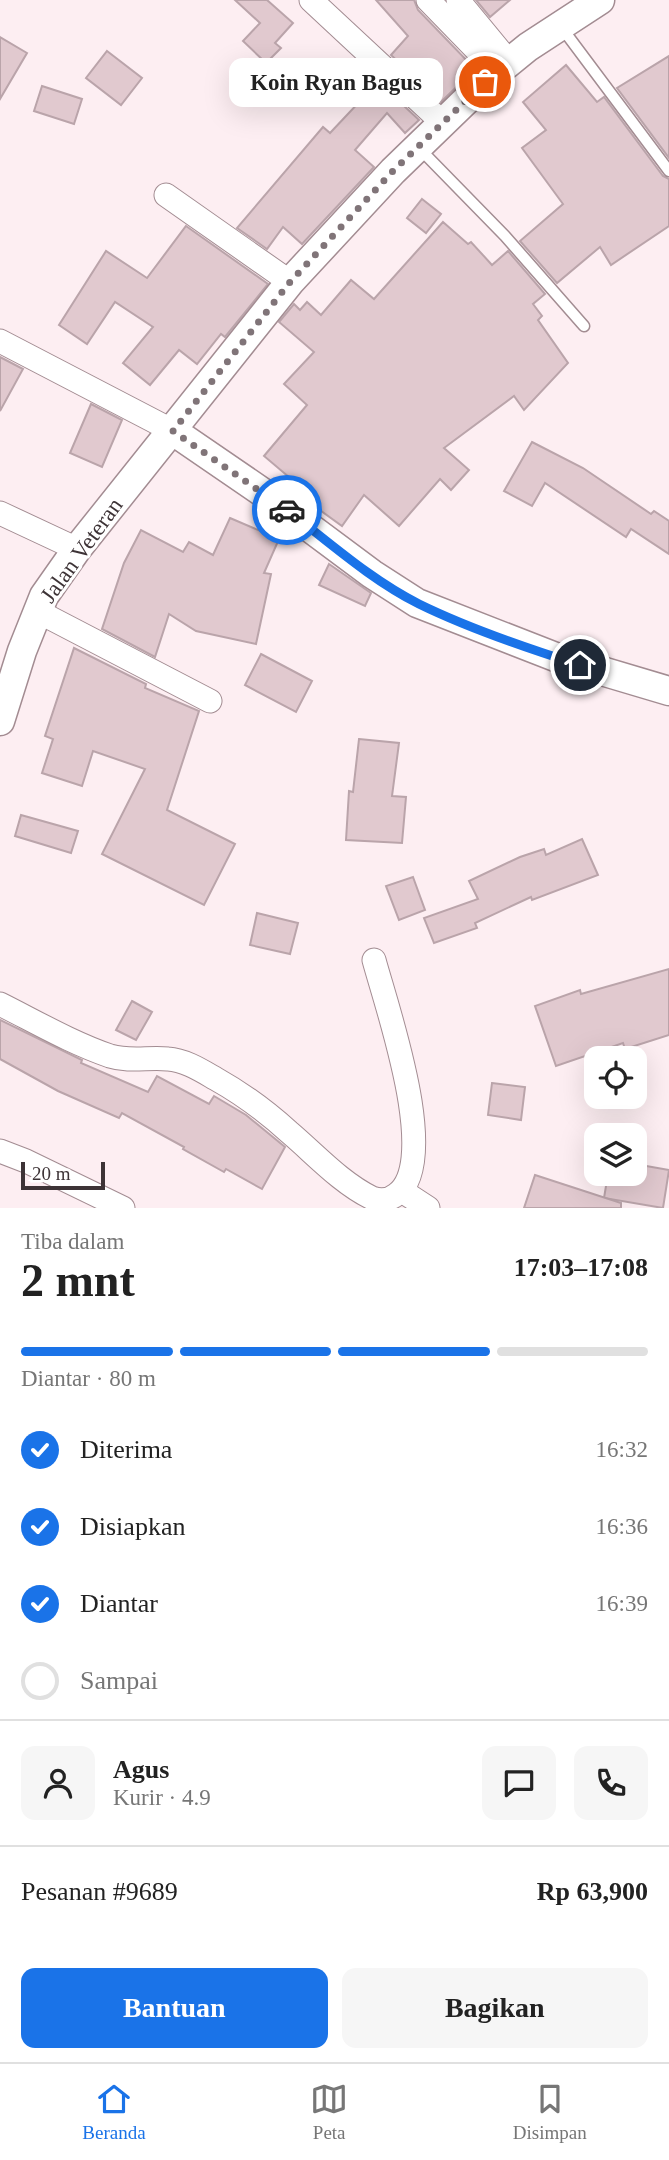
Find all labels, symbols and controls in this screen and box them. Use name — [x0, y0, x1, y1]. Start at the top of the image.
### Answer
pin — [455, 52, 515, 112]
callout: Koin Ryan Bagus — [230, 57, 443, 106]
icon: bag — [466, 63, 504, 101]
text: Koin Ryan Bagus — [250, 70, 422, 95]
courier — [252, 475, 322, 545]
icon: car — [268, 491, 306, 529]
street label: Jalan Veteran — [35, 493, 128, 607]
pin — [550, 635, 610, 695]
icon: home — [561, 646, 599, 684]
map controls — [584, 1046, 647, 1186]
button: locate — [584, 1046, 647, 1109]
button: layers — [584, 1123, 647, 1186]
scale bar — [21, 1159, 105, 1191]
text: 20 m — [32, 1163, 71, 1184]
text: Tiba dalam — [21, 1229, 124, 1254]
text: 17:03–17:08 — [514, 1253, 648, 1282]
text: 2 mnt — [21, 1255, 135, 1306]
text: Diantar · 80 m — [21, 1366, 156, 1391]
icon: check — [21, 1431, 59, 1469]
text: Diterima — [80, 1435, 172, 1464]
text: 16:32 — [596, 1437, 648, 1462]
icon: check — [21, 1508, 59, 1546]
text: Disiapkan — [80, 1512, 185, 1541]
text: 16:36 — [596, 1514, 648, 1539]
icon: check — [21, 1585, 59, 1623]
text: Diantar — [80, 1589, 158, 1618]
text: 16:39 — [596, 1591, 648, 1616]
text: Sampai — [80, 1666, 158, 1695]
button: person — [21, 1746, 95, 1820]
button: chat — [482, 1746, 556, 1820]
button: phone — [574, 1746, 648, 1820]
text: Agus — [113, 1755, 169, 1784]
text: Kurir · 4.9 — [113, 1785, 211, 1810]
text: Pesanan #9689 — [21, 1877, 178, 1906]
text: Rp 63,900 — [537, 1877, 648, 1906]
button: Bantuan — [21, 1968, 328, 2048]
button: Bagikan — [342, 1968, 648, 2048]
tab: Beranda — [82, 2080, 146, 2144]
tab: Peta — [310, 2080, 348, 2144]
tab: Disimpan — [513, 2080, 587, 2144]

